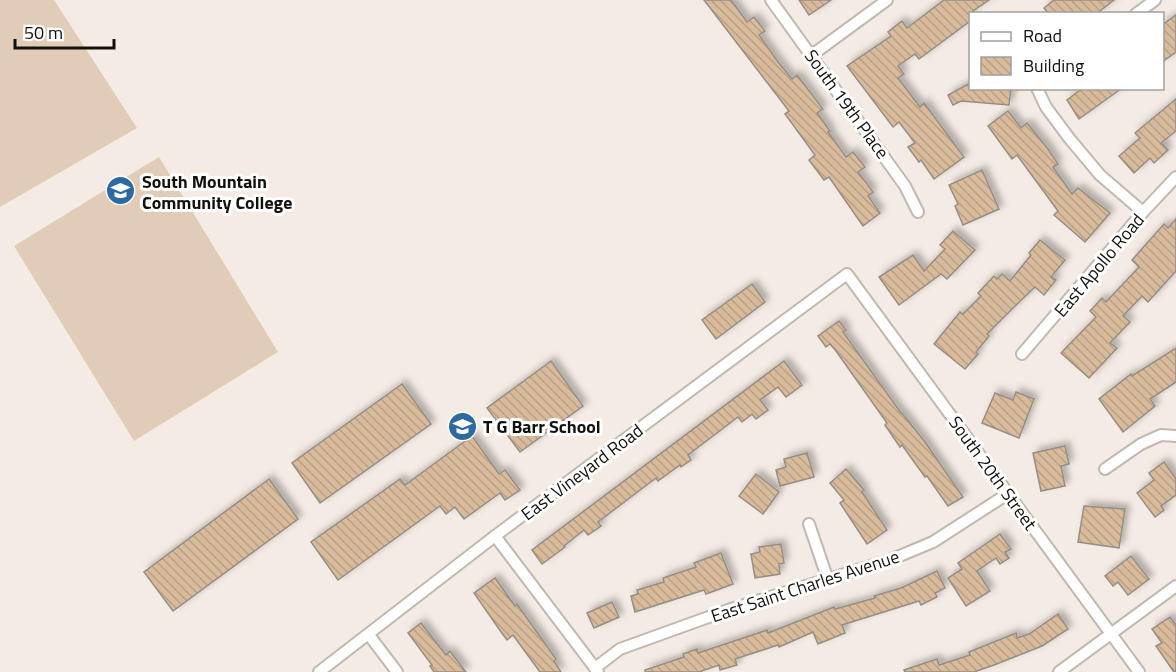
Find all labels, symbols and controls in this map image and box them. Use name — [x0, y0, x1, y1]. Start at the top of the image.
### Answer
scale bar — [15, 12, 114, 50]
legend — [969, 12, 1164, 90]
text: 50 m — [24, 19, 63, 46]
text: Road — [1023, 22, 1062, 49]
street label: South 19th Place — [798, 44, 896, 164]
text: Building — [1023, 52, 1084, 79]
place label: South Mountain Community College — [142, 168, 292, 216]
school or university icon: South Mountain Community College — [105, 175, 137, 207]
street label: East Apollo Road — [1047, 207, 1151, 323]
school or university icon: T G Barr School — [446, 410, 478, 442]
street label: South 20th Street — [942, 410, 1044, 536]
place label: T G Barr School — [483, 413, 601, 440]
street label: East Vineyard Road — [515, 417, 649, 527]
street label: East Saint Charles Avenue — [707, 543, 903, 629]

